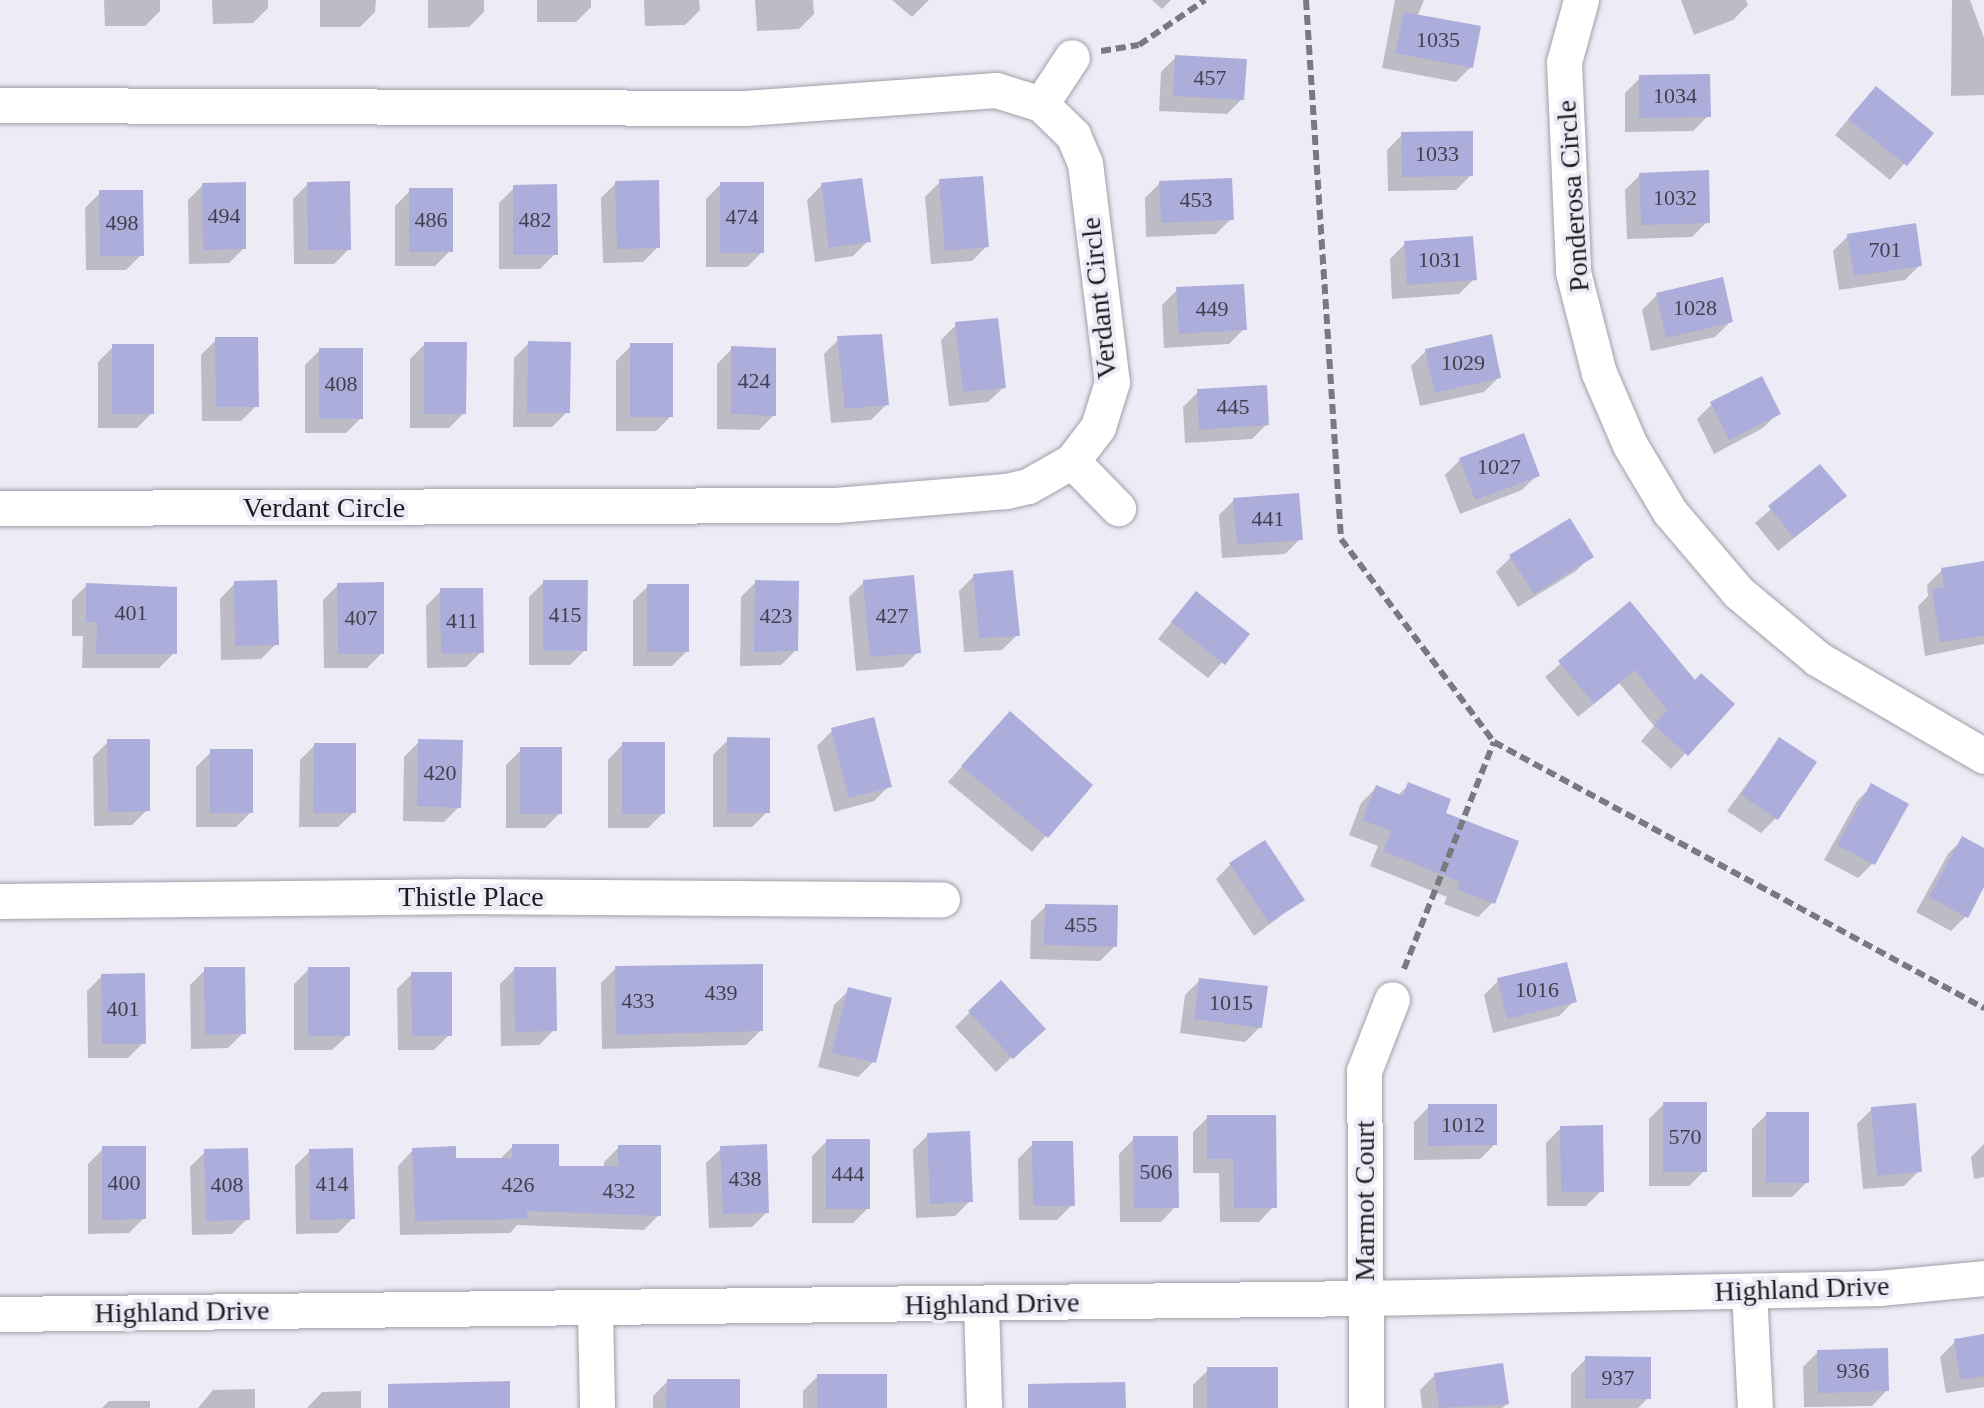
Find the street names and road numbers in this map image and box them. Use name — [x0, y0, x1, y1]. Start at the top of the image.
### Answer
street label: Ponderosa Circle — [1550, 99, 1596, 293]
street label: Verdant Circle — [1074, 215, 1124, 381]
street label: Verdant Circle — [243, 491, 405, 525]
street label: Thistle Place — [398, 880, 544, 914]
street label: Marmot Court — [1348, 1121, 1382, 1281]
street label: Highland Drive — [1714, 1269, 1890, 1309]
street label: Highland Drive — [904, 1286, 1080, 1322]
street label: Highland Drive — [94, 1294, 270, 1330]

